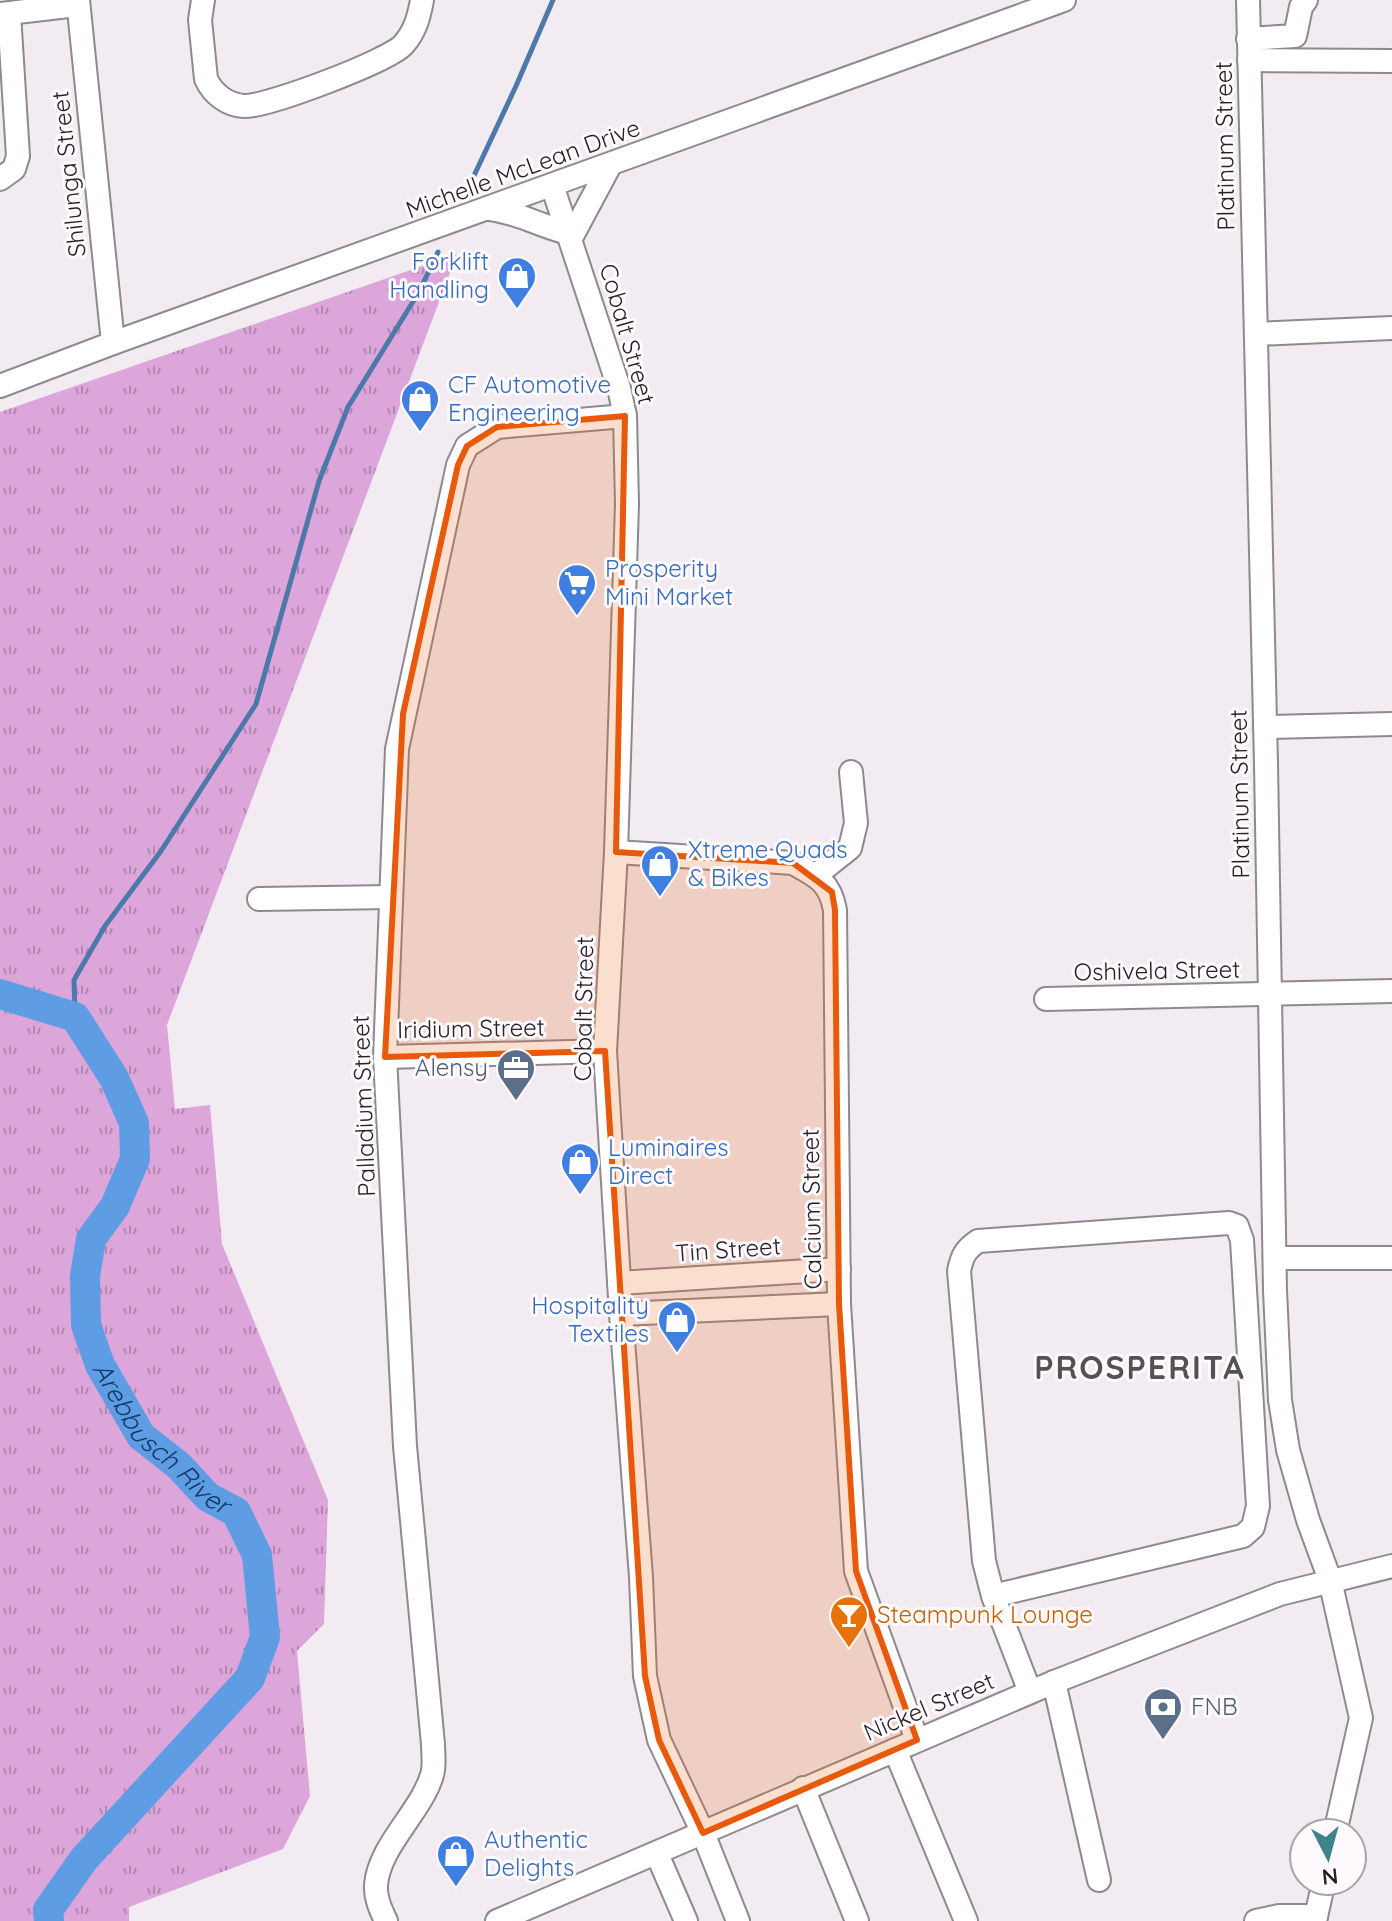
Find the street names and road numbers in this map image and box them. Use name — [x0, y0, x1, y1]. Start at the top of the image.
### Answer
street label: Platinum Street — [1208, 61, 1240, 231]
street label: Shilunga Street — [44, 90, 92, 259]
street label: Michelle McLean Drive — [401, 112, 644, 224]
street label: Cobalt Street — [594, 260, 662, 408]
street label: Platinum Street — [1223, 709, 1255, 879]
street label: Cobalt Street — [567, 936, 599, 1082]
street label: Oshivela Street — [1073, 954, 1241, 986]
street label: Iridium Street — [397, 1012, 545, 1044]
street label: Palladium Street — [345, 1015, 381, 1197]
street label: Calcium Street — [795, 1128, 827, 1290]
street label: Tin Street — [674, 1230, 782, 1268]
street label: Nickel Street — [859, 1665, 998, 1747]

